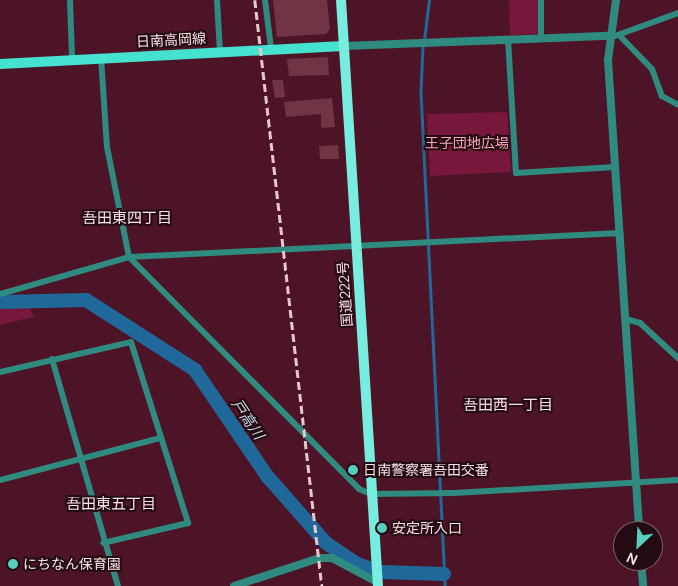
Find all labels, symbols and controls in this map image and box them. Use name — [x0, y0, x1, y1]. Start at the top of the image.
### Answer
street label: 日南高岡線 — [136, 30, 206, 50]
park label: 王子団地広場 — [425, 135, 509, 151]
district label: 吾田東四丁目 — [82, 209, 172, 227]
street label: 国道222号 — [334, 261, 356, 327]
water label: 戸高川 — [228, 395, 268, 443]
district label: 吾田西一丁目 — [463, 396, 553, 414]
place label: 日南警察署吾田交番 — [363, 462, 489, 478]
marker: 日南警察署吾田交番 — [347, 464, 359, 476]
district label: 吾田東五丁目 — [66, 495, 156, 513]
place label: 安定所入口 — [392, 520, 462, 536]
north arrow — [613, 521, 663, 571]
marker: 安定所入口 — [376, 522, 388, 534]
text: N — [623, 548, 640, 570]
place label: にちなん保育園 — [23, 556, 121, 572]
marker: にちなん保育園 — [7, 558, 19, 570]

